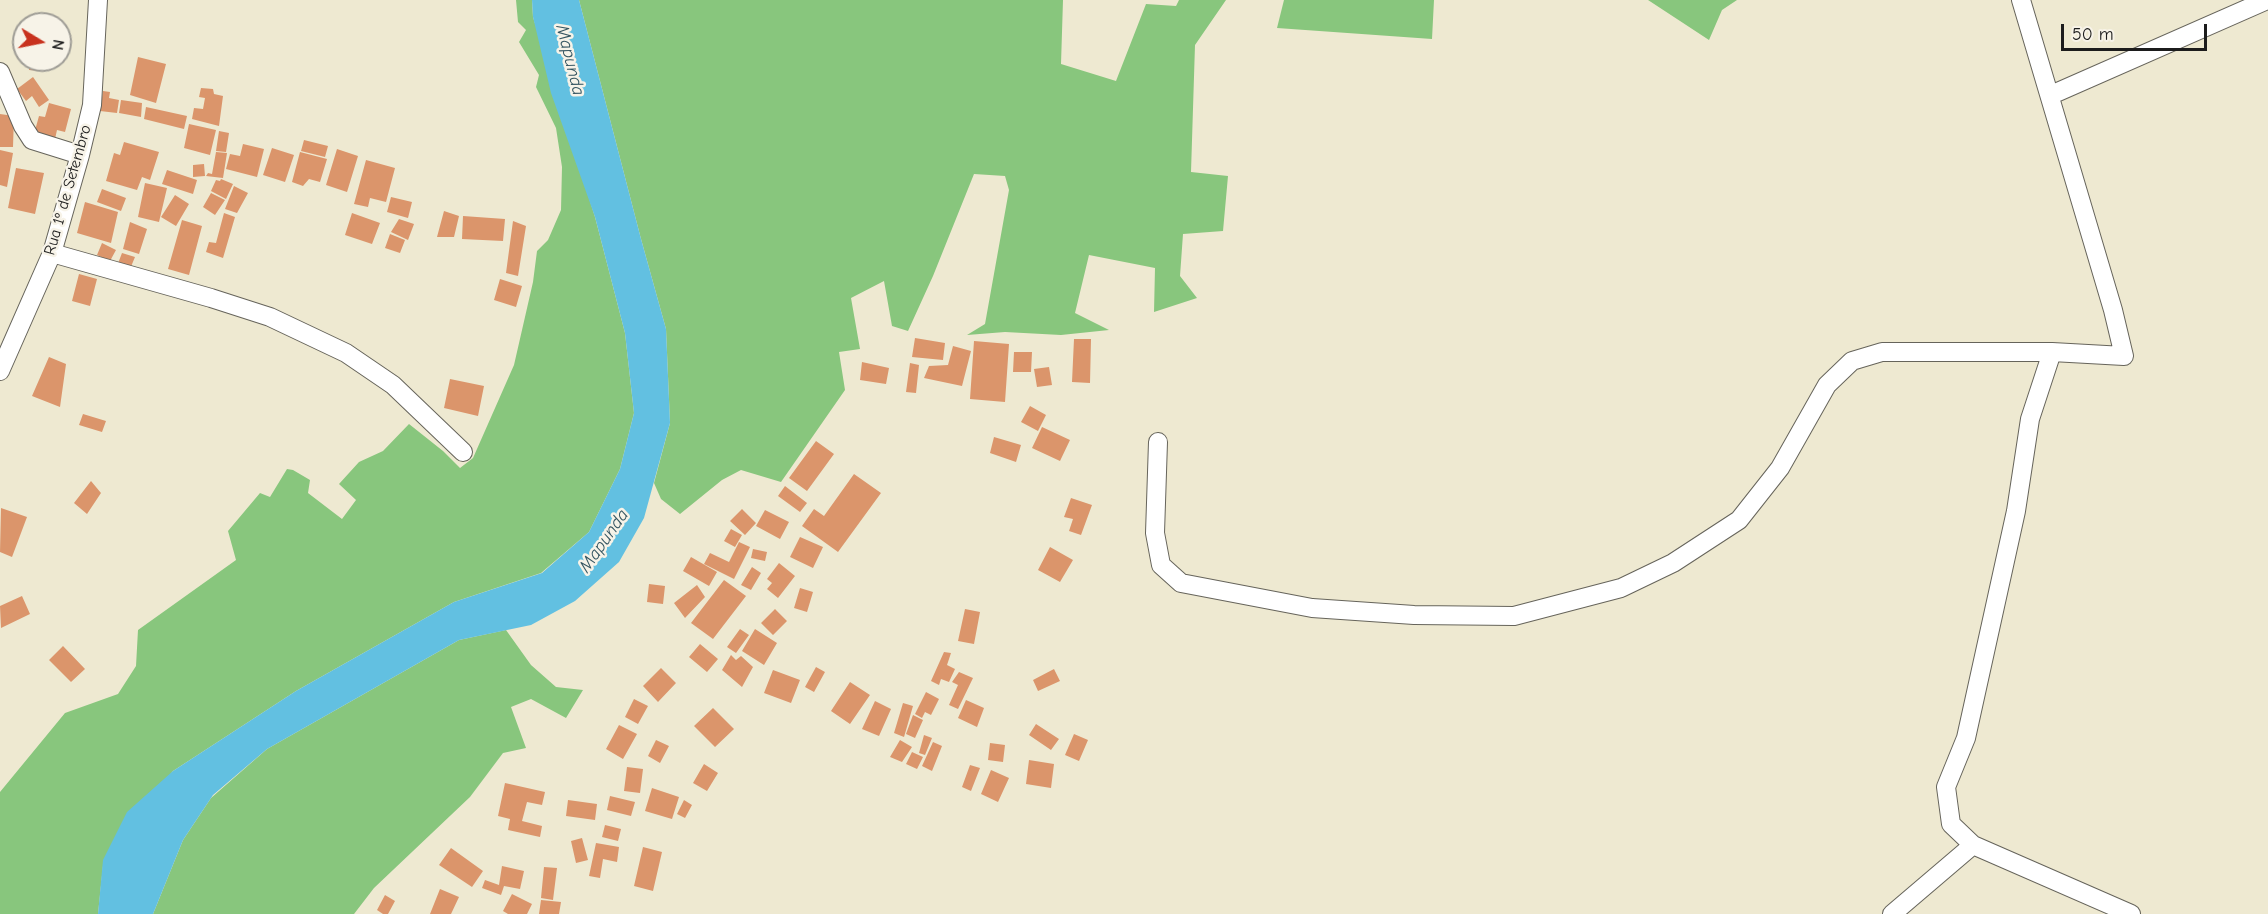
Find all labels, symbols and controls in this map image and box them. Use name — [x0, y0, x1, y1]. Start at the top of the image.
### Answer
north arrow — [12, 12, 72, 72]
scale bar — [2064, 12, 2210, 50]
water label: Mapunda — [551, 22, 589, 98]
text: 50 m — [2072, 24, 2114, 45]
text: N — [48, 38, 68, 51]
street label: Rua 1º de Setembro — [40, 123, 96, 257]
water label: Mapunda — [574, 505, 634, 577]

